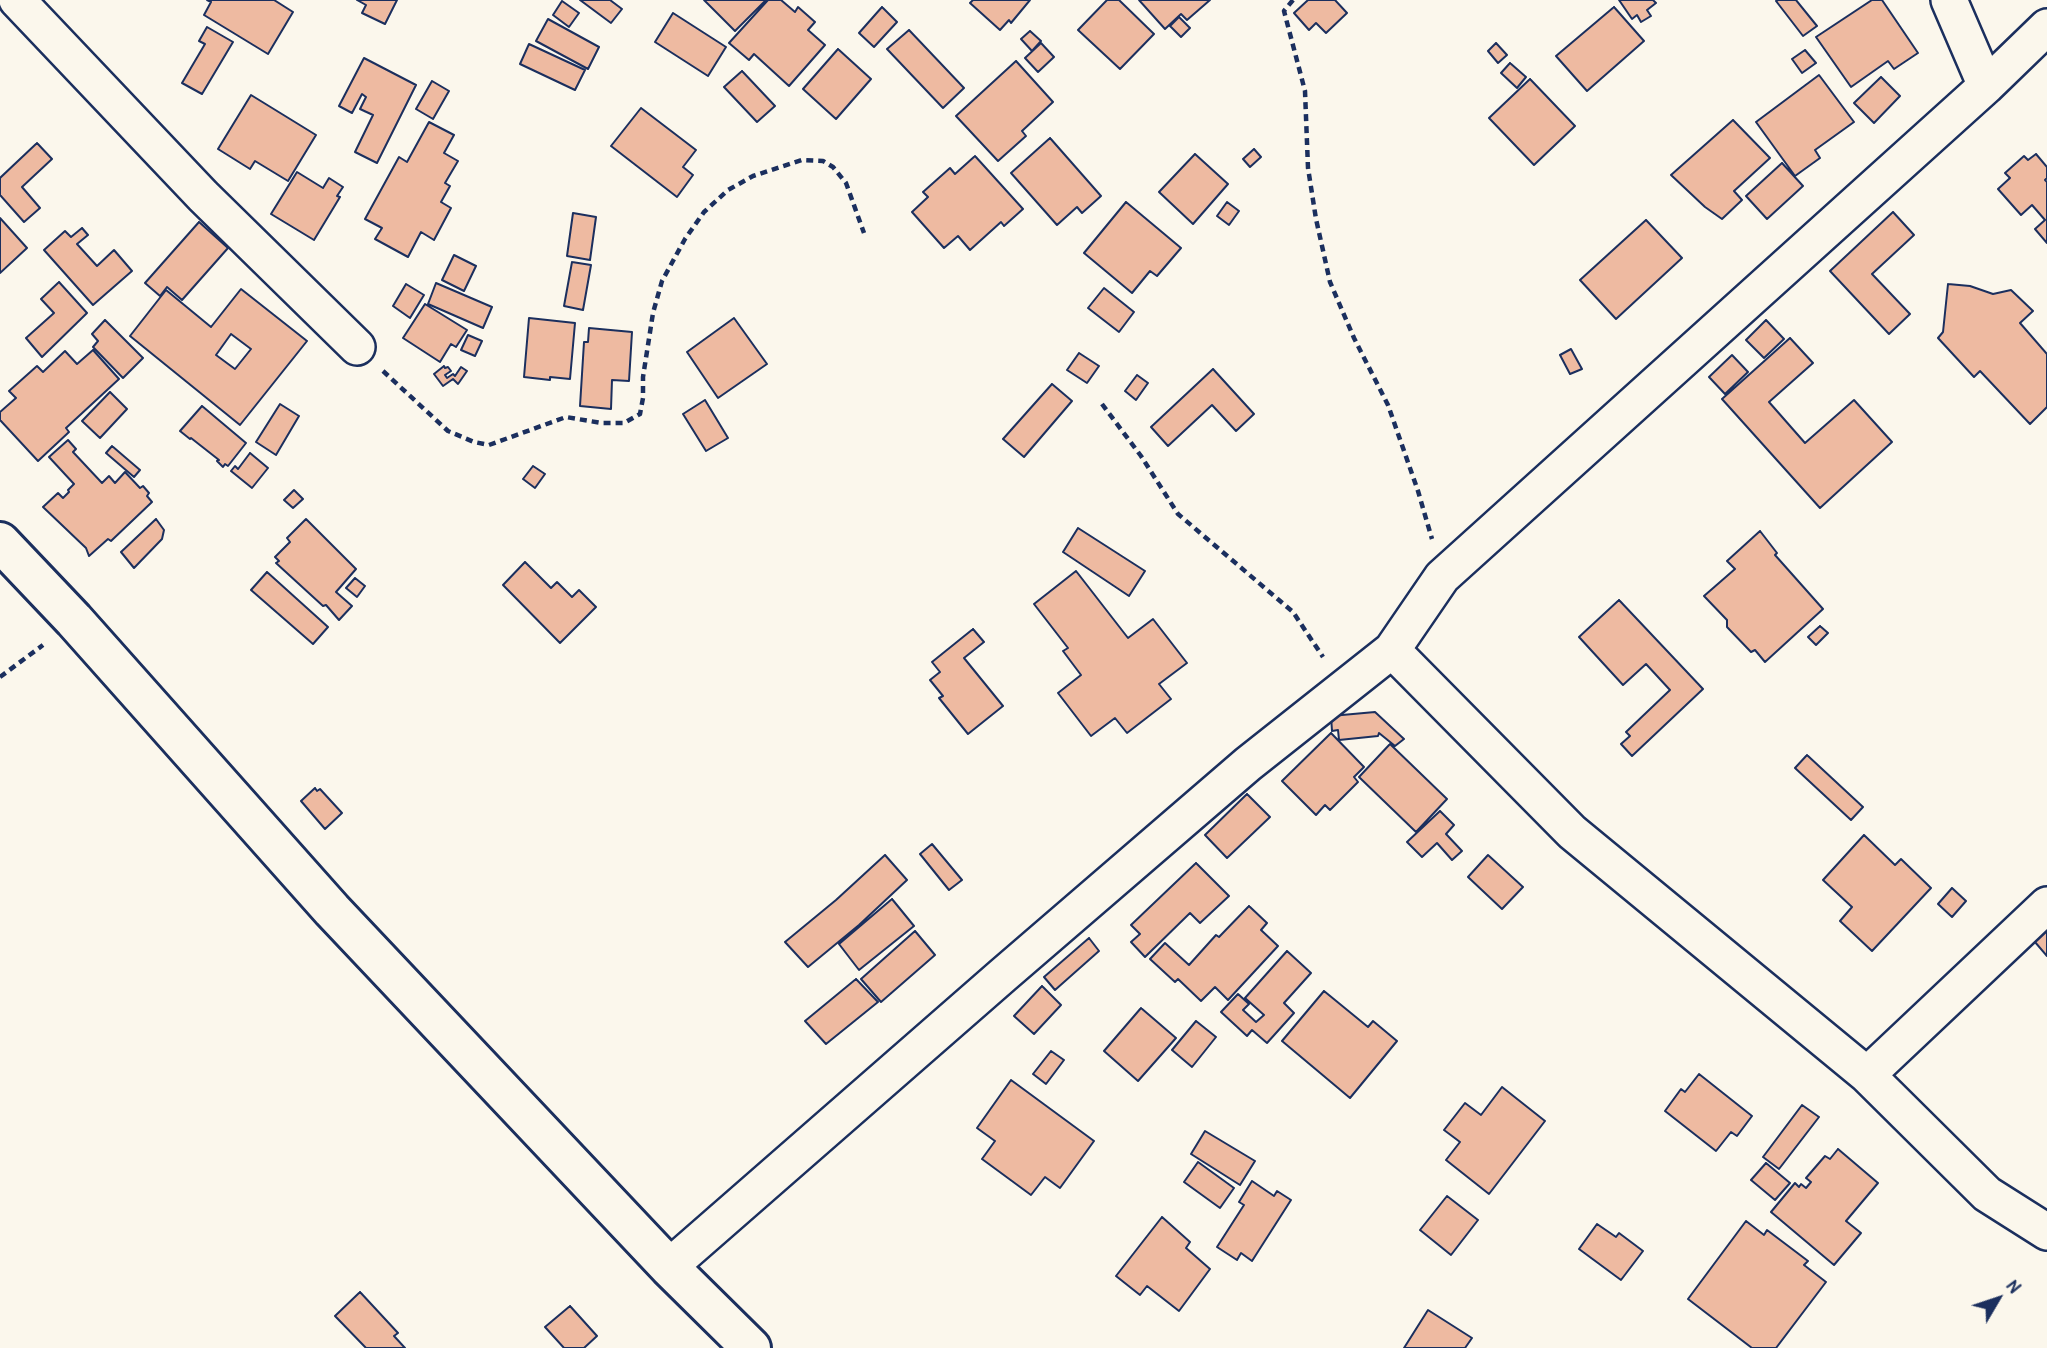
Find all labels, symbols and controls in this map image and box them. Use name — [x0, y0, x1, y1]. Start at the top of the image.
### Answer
north arrow — [1963, 1264, 2033, 1334]
text: N — [2001, 1274, 2028, 1298]

